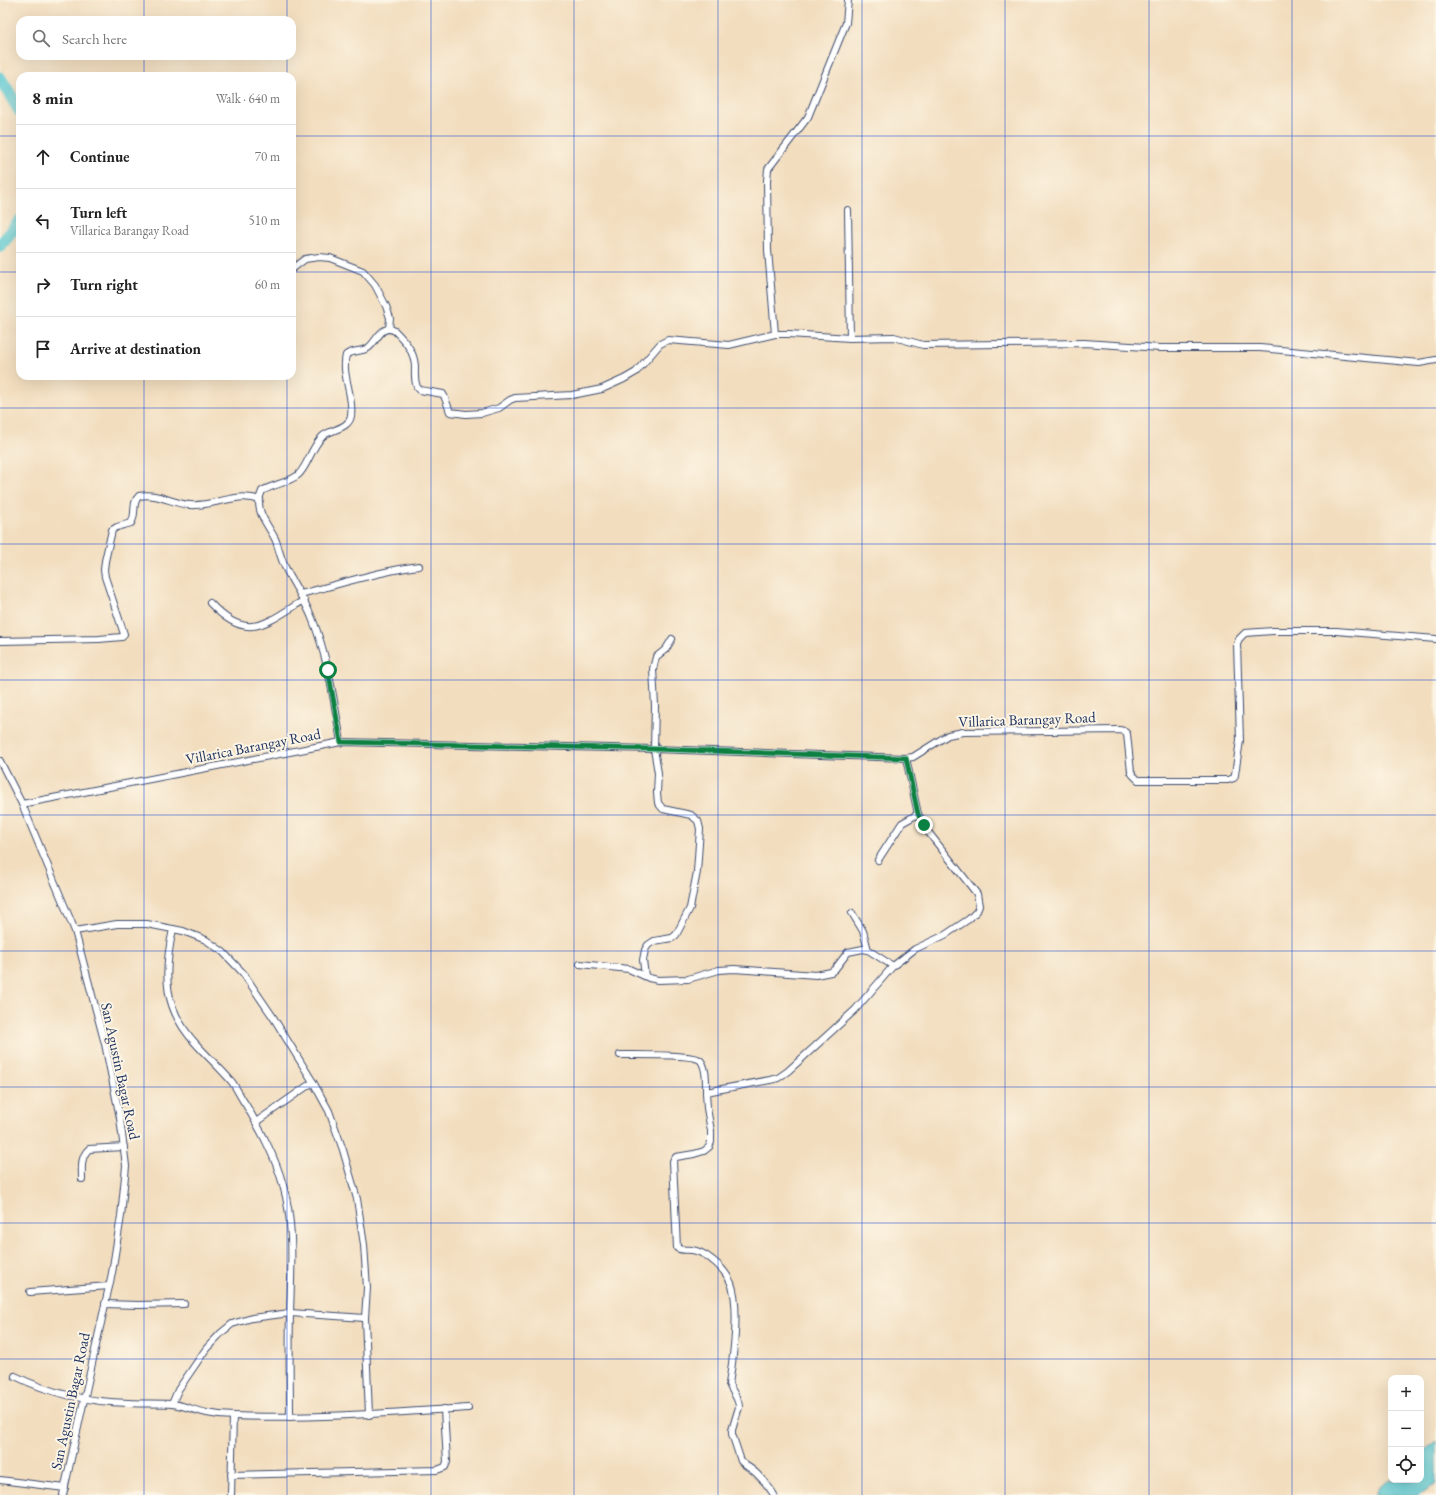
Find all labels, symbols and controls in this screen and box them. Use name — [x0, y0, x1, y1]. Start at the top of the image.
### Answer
search box — [16, 16, 296, 60]
icon: search — [30, 27, 52, 49]
text: Search here — [62, 29, 127, 48]
text: 8 min — [32, 87, 73, 109]
text: Walk · 640 m — [216, 90, 280, 107]
icon: ahead — [32, 146, 54, 168]
text: Continue — [70, 147, 130, 166]
text: 70 m — [255, 148, 280, 165]
text: Turn left — [70, 203, 127, 222]
icon: left — [32, 210, 54, 232]
text: 510 m — [249, 212, 280, 229]
text: Villarica Barangay Road — [70, 222, 189, 239]
icon: right — [32, 274, 54, 296]
text: Turn right — [70, 275, 138, 294]
text: 60 m — [255, 276, 280, 293]
icon: arrive — [32, 338, 54, 360]
text: Arrive at destination — [70, 339, 201, 358]
route start — [319, 661, 337, 679]
street label: Villarica Barangay Road — [958, 707, 1096, 731]
street label: Villarica Barangay Road — [184, 724, 323, 768]
route end — [915, 816, 933, 834]
street label: San Agustin Bagar Road — [97, 1001, 145, 1142]
street label: San Agustin Bagar Road — [46, 1330, 94, 1471]
map controls — [1388, 1375, 1424, 1483]
button: + — [1388, 1375, 1424, 1411]
button: − — [1388, 1411, 1424, 1447]
button: locate — [1388, 1447, 1424, 1483]

